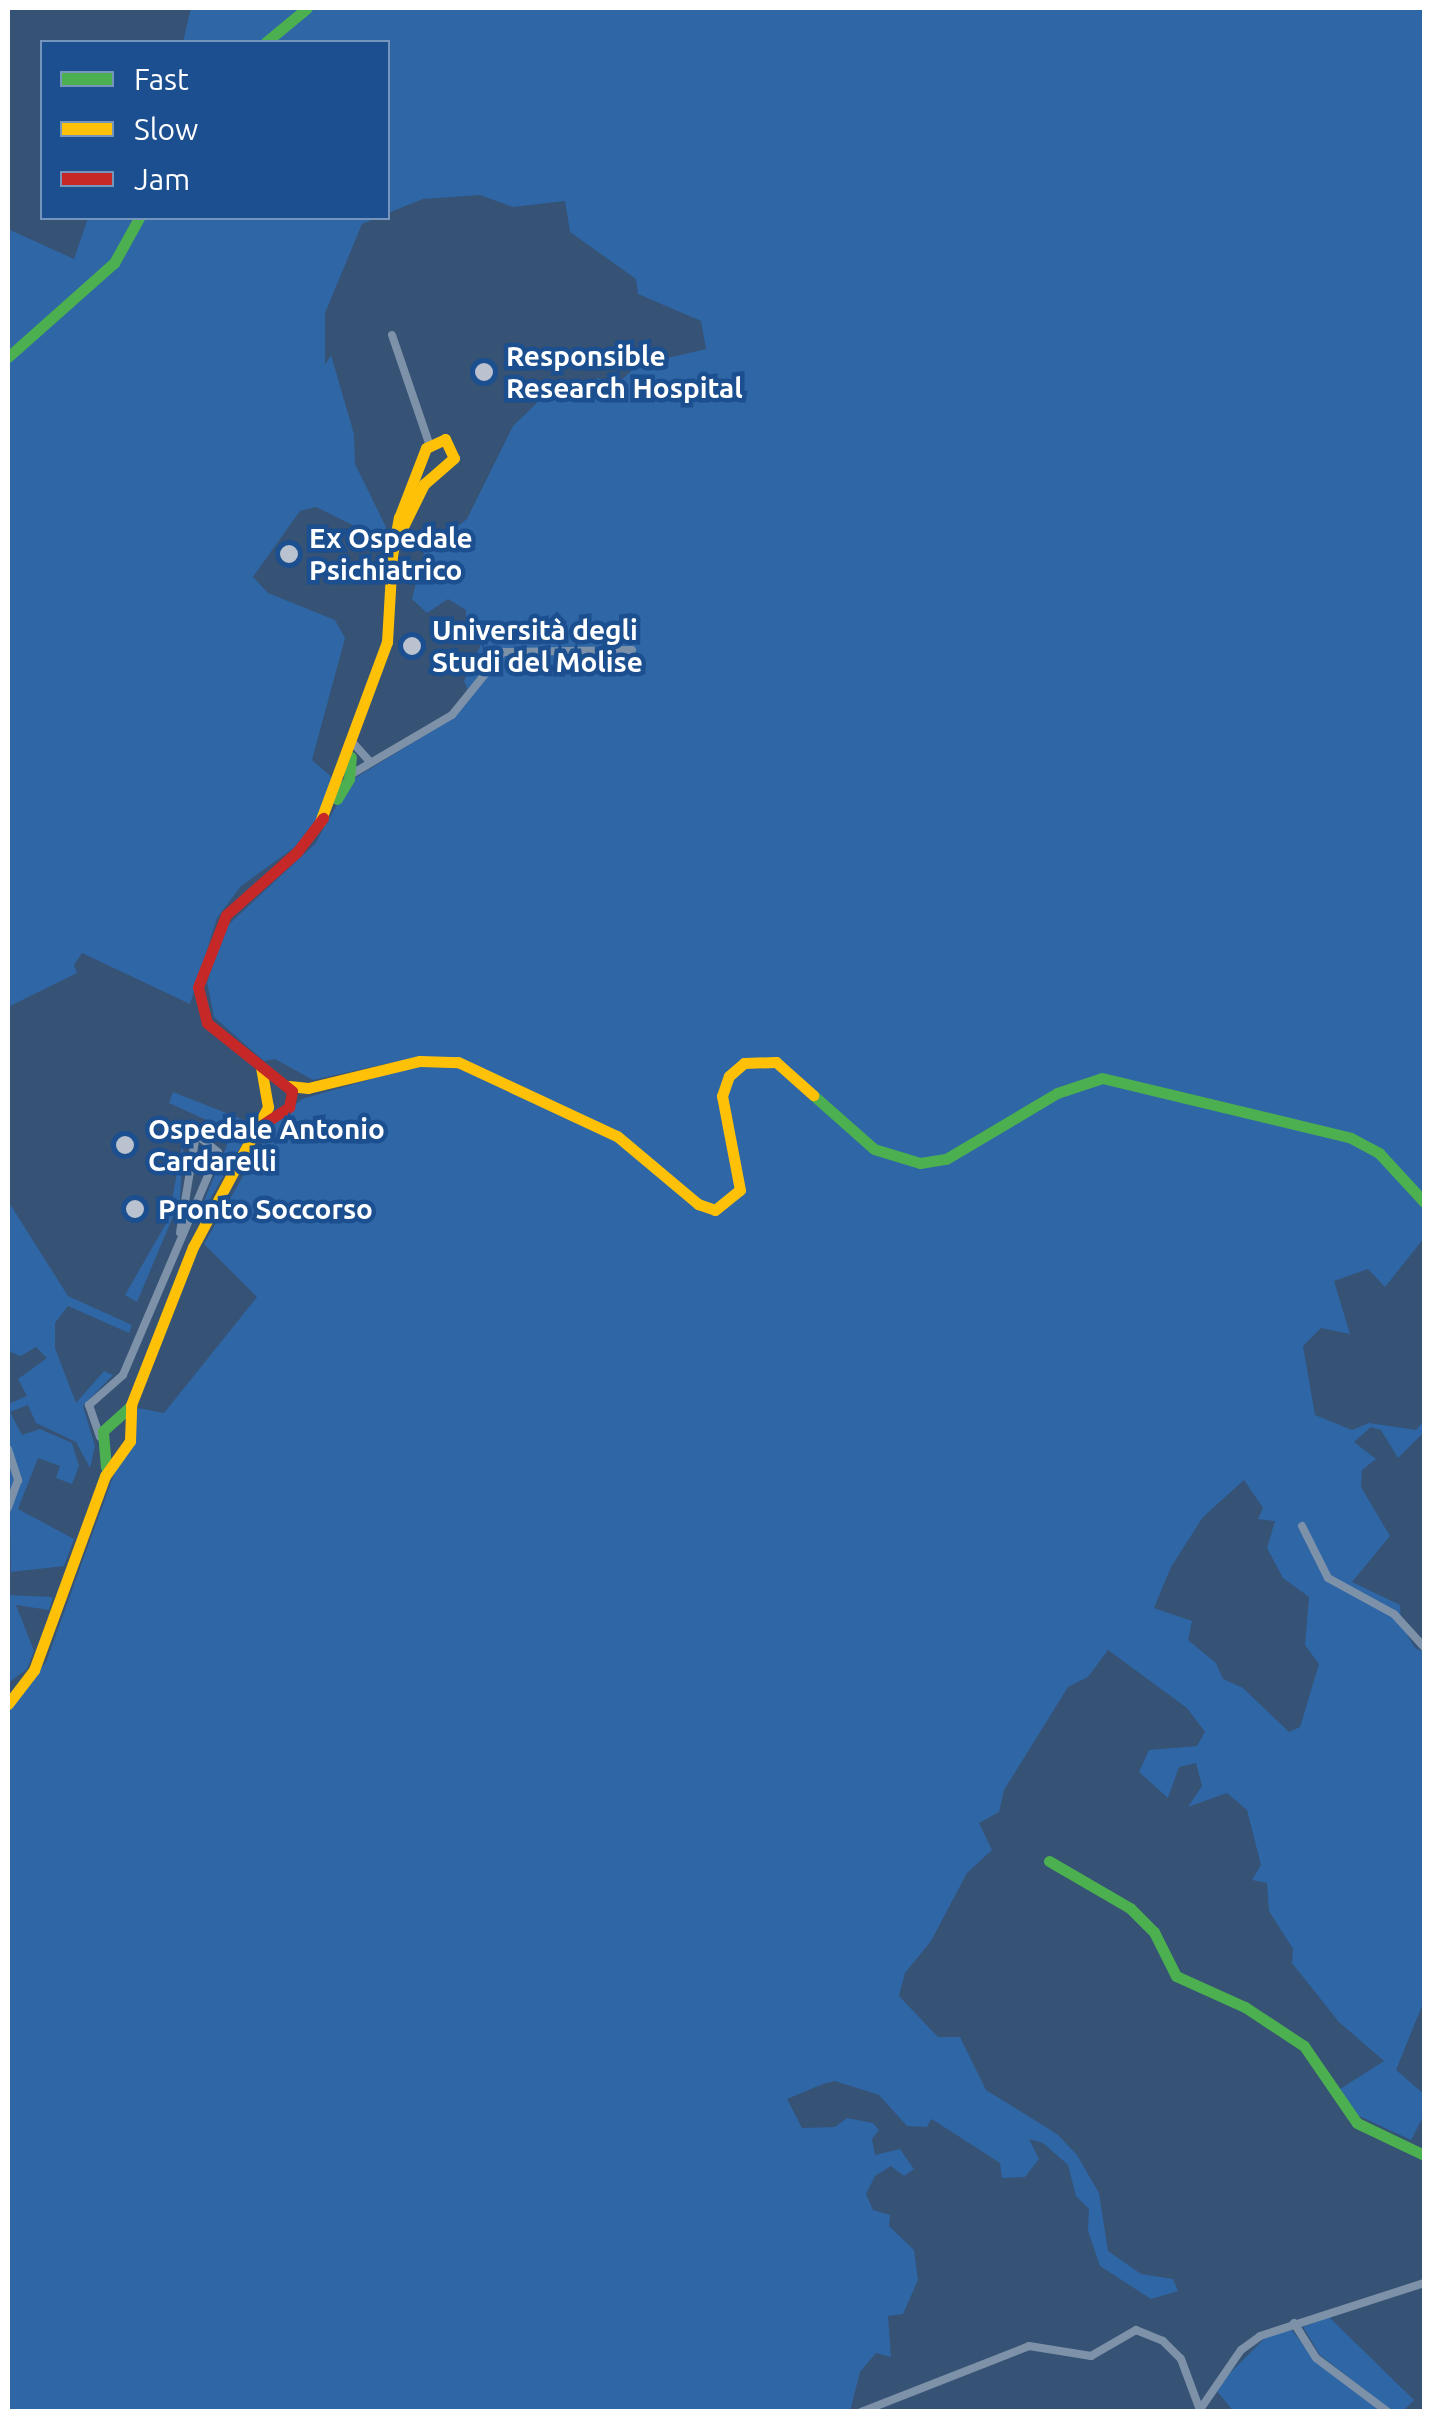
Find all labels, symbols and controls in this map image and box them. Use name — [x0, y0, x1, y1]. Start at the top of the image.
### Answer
legend — [40, 40, 390, 220]
text: Fast — [134, 62, 189, 96]
text: Slow — [134, 112, 198, 146]
text: Jam — [134, 162, 190, 196]
place label: Responsible Research Hospital — [506, 339, 743, 405]
marker: Responsible Research Hospital — [471, 359, 497, 385]
place label: Ex Ospedale Psichiatrico — [309, 521, 473, 587]
marker: Ex Ospedale Psichiatrico — [278, 543, 300, 565]
place label: Università degli Studi del Molise — [432, 613, 643, 679]
marker: Università degli Studi del Molise — [401, 635, 423, 657]
place label: Ospedale Antonio Cardarelli — [148, 1112, 385, 1178]
marker: Ospedale Antonio Cardarelli — [112, 1132, 138, 1158]
place label: Pronto Soccorso — [158, 1192, 373, 1226]
marker: Pronto Soccorso — [122, 1196, 148, 1222]

